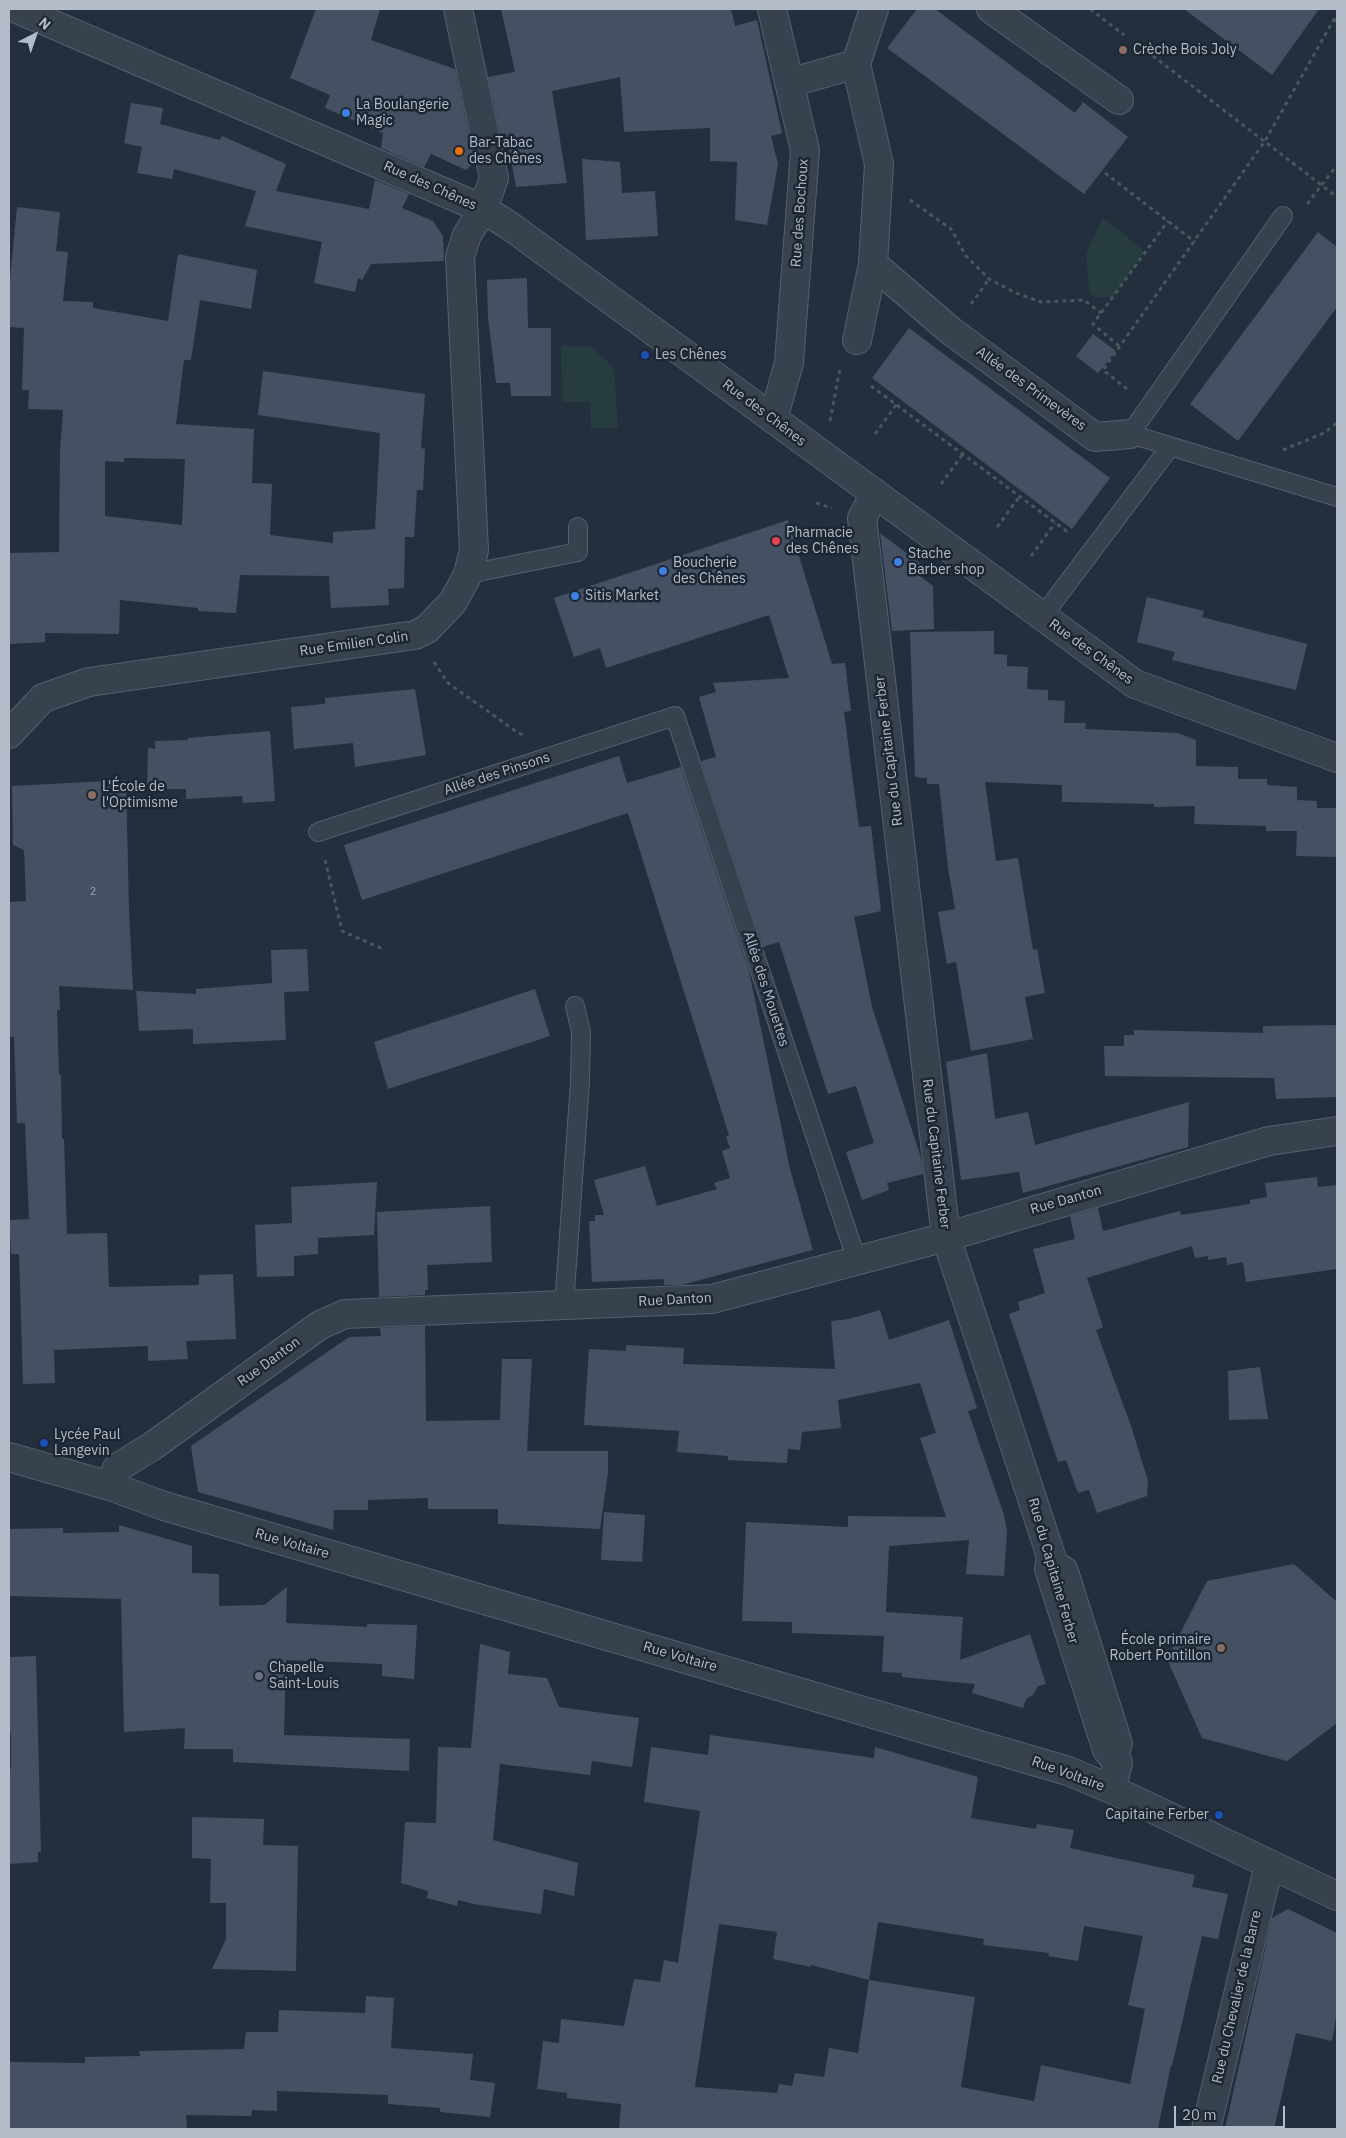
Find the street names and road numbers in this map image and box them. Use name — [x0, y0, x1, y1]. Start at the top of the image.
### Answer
street label: Rue des Chênes — [381, 158, 479, 214]
street label: Rue des Bochoux — [788, 158, 812, 268]
street label: Allée des Primevères — [973, 343, 1089, 435]
street label: Rue des Chênes — [719, 376, 809, 450]
street label: Rue des Chênes — [1045, 616, 1137, 688]
street label: Rue Emilien Colin — [298, 628, 410, 660]
street label: Rue du Capitaine Ferber — [871, 675, 907, 827]
street label: Allée des Pinsons — [442, 749, 552, 799]
street label: Allée des Mouettes — [739, 929, 793, 1049]
street label: Rue du Capitaine Ferber — [918, 1078, 954, 1230]
street label: Rue Danton — [1028, 1182, 1104, 1218]
street label: Rue Danton — [638, 1290, 712, 1310]
street label: Rue Danton — [234, 1334, 304, 1390]
street label: Rue du Capitaine Ferber — [1024, 1496, 1082, 1646]
street label: Rue Voltaire — [253, 1525, 331, 1563]
street label: Rue Voltaire — [641, 1638, 719, 1676]
street label: Rue Voltaire — [1029, 1753, 1107, 1795]
street label: Rue du Chevalier de la Barre — [1209, 1909, 1265, 2085]

